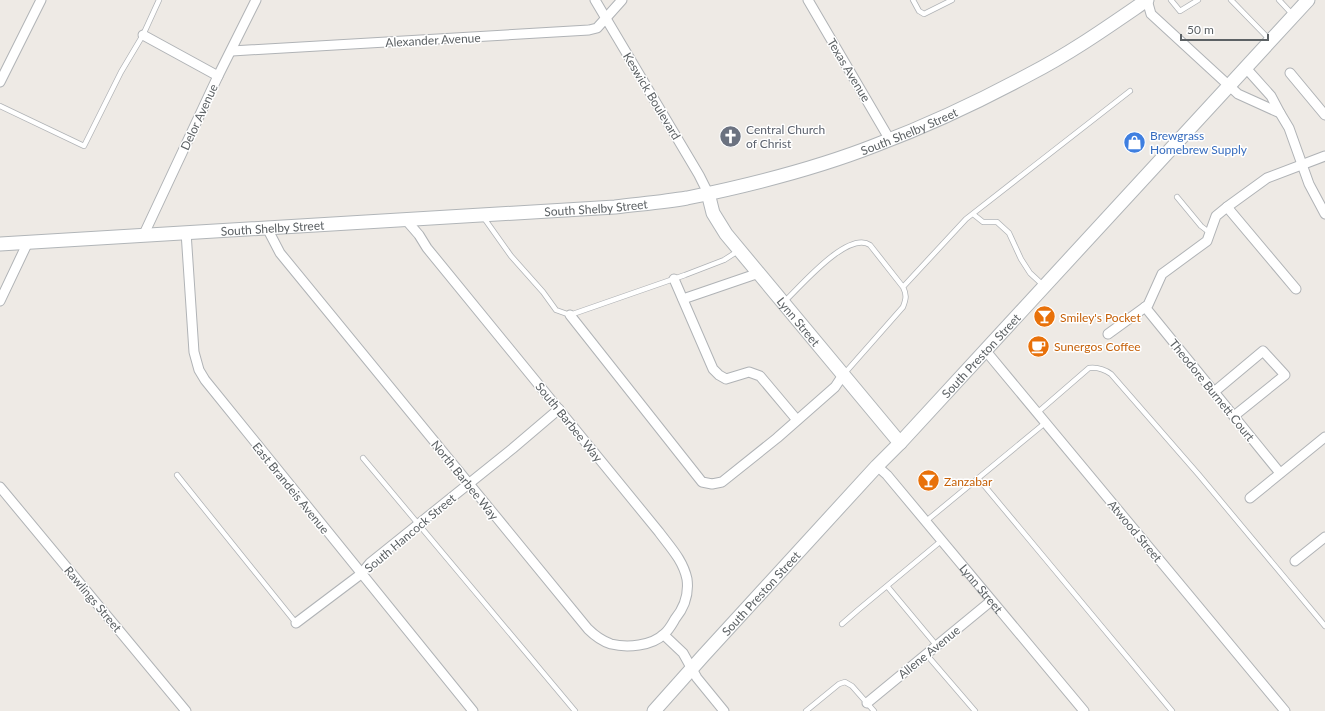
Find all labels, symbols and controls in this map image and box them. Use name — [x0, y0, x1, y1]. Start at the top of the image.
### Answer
scale bar — [1181, 16, 1268, 42]
text: 50 m — [1187, 22, 1214, 37]
street label: Alexander Avenue — [385, 30, 481, 50]
street label: Texas Avenue — [824, 36, 874, 104]
street label: Keswick Boulevard — [620, 50, 684, 142]
street label: Delor Avenue — [177, 81, 221, 153]
street label: South Shelby Street — [858, 104, 960, 158]
place label: Central Church of Christ — [746, 122, 825, 151]
church icon: Central Church of Christ — [718, 123, 744, 149]
place label: Brewgrass Homebrew Supply — [1150, 128, 1248, 157]
shop icon: Brewgrass Homebrew Supply — [1122, 129, 1148, 155]
street label: South Shelby Street — [544, 196, 649, 219]
street label: South Shelby Street — [220, 217, 325, 238]
street label: Lynn Street — [774, 294, 824, 350]
bar icon: Smiley's Pocket — [1032, 304, 1058, 330]
street label: South Preston Street — [938, 310, 1024, 401]
place label: Smiley's Pocket — [1060, 310, 1141, 325]
cafe icon: Sunergos Coffee — [1026, 333, 1052, 359]
street label: Theodore Burnett Court — [1166, 336, 1258, 445]
place label: Sunergos Coffee — [1054, 339, 1141, 354]
street label: South Barbee Way — [532, 379, 606, 465]
street label: North Barbee Way — [428, 437, 502, 524]
street label: East Brandeis Avenue — [249, 439, 333, 537]
bar icon: Zanzabar — [915, 468, 941, 494]
place label: Zanzabar — [944, 474, 993, 489]
street label: South Hancock Street — [361, 490, 459, 576]
street label: Atwood Street — [1105, 497, 1166, 566]
street label: South Preston Street — [718, 547, 804, 638]
street label: Lynn Street — [957, 561, 1007, 616]
street label: Rawlings Street — [61, 563, 125, 635]
street label: Allene Avenue — [895, 622, 963, 682]

